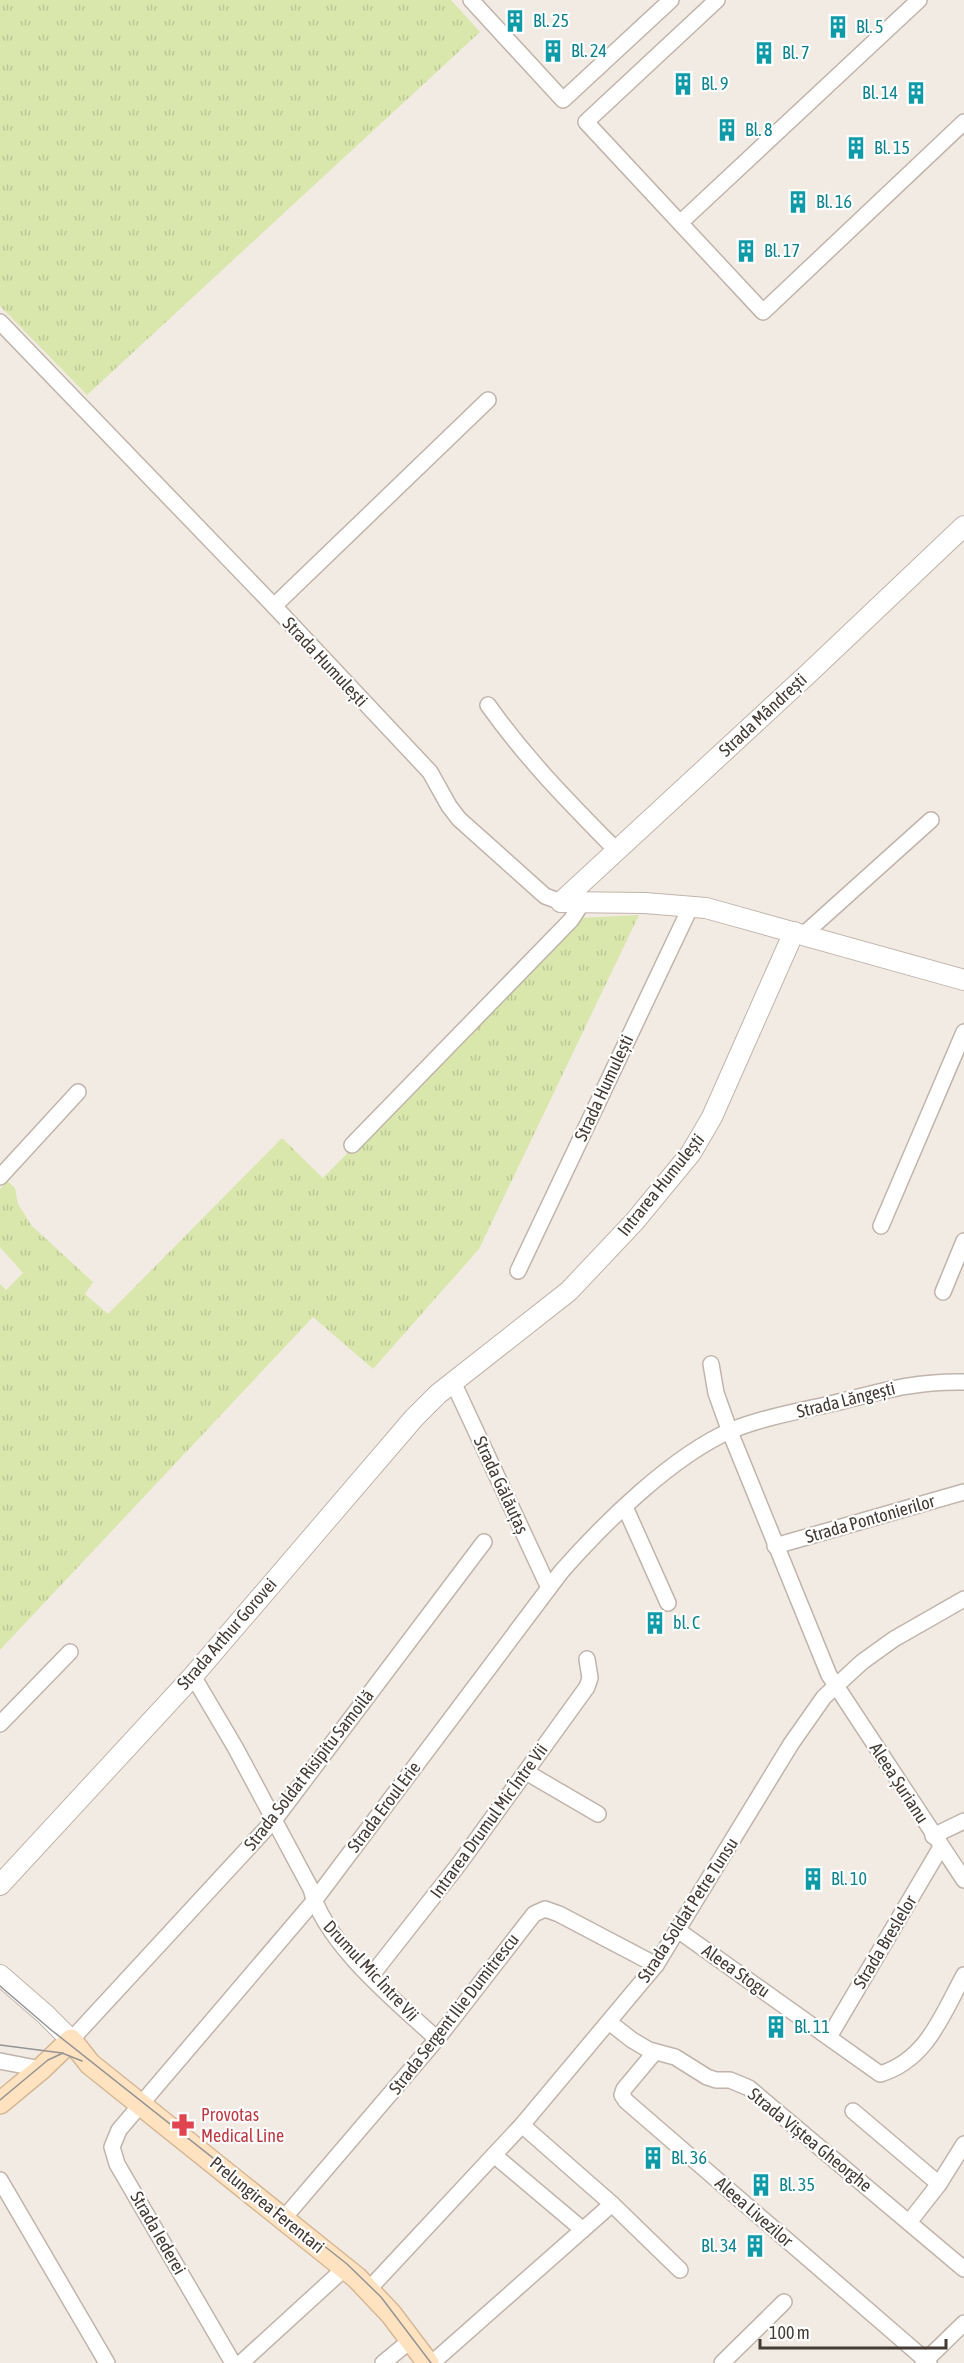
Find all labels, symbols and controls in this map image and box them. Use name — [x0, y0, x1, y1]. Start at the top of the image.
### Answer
building icon: Bl. 25 — [502, 8, 528, 34]
place label: Bl. 25 — [533, 10, 569, 31]
building icon: Bl. 5 — [825, 14, 851, 40]
place label: Bl. 5 — [856, 16, 883, 37]
building icon: Bl. 24 — [540, 38, 566, 64]
place label: Bl. 24 — [571, 40, 607, 61]
building icon: Bl. 7 — [751, 40, 777, 66]
place label: Bl. 7 — [782, 42, 809, 63]
building icon: Bl. 9 — [670, 71, 696, 97]
place label: Bl. 9 — [701, 73, 728, 94]
building icon: Bl. 14 — [903, 80, 929, 106]
place label: Bl. 14 — [862, 82, 898, 103]
building icon: Bl. 8 — [714, 117, 740, 143]
place label: Bl. 8 — [745, 119, 772, 140]
building icon: Bl. 15 — [843, 135, 869, 161]
place label: Bl. 15 — [874, 137, 910, 158]
building icon: Bl. 16 — [785, 189, 811, 215]
place label: Bl. 16 — [816, 191, 852, 212]
building icon: Bl. 17 — [733, 238, 759, 264]
place label: Bl. 17 — [764, 240, 800, 261]
street label: Strada Humulești — [279, 613, 372, 711]
street label: Strada Mândrești — [714, 669, 811, 761]
street label: Strada Humulești — [570, 1031, 637, 1144]
street label: Intrarea Humulești — [613, 1129, 708, 1240]
street label: Strada Lăngești — [794, 1377, 897, 1422]
street label: Strada Gălăuțaș — [470, 1433, 533, 1537]
street label: Strada Pontonierilor — [803, 1490, 938, 1547]
street label: Strada Arthur Gorovei — [172, 1574, 281, 1694]
building icon: bl. C — [642, 1610, 668, 1636]
place label: bl. C — [673, 1612, 700, 1633]
street label: Strada Soldat Risipitu Samoilă — [239, 1685, 378, 1854]
street label: Aleea Șurianu — [866, 1738, 933, 1827]
street label: Intrarea Drumul Mic Între Vii — [425, 1739, 552, 1902]
street label: Strada Eroul Erie — [343, 1757, 425, 1856]
street label: Strada Soldat Petre Tunsu — [633, 1834, 742, 1986]
building icon: Bl. 10 — [800, 1866, 826, 1892]
place label: Bl. 10 — [831, 1868, 867, 1889]
street label: Strada Breslelor — [849, 1891, 921, 1992]
street label: Drumul Mic Între Vii — [319, 1916, 423, 2025]
street label: Strada Sergent Ilie Dumitrescu — [384, 1929, 523, 2098]
street label: Aleea Stogu — [698, 1940, 774, 2002]
building icon: Bl. 11 — [763, 2014, 789, 2040]
place label: Bl. 11 — [794, 2016, 830, 2037]
street label: Strada Viștea Gheorghe — [744, 2083, 876, 2196]
place label: Provotas Medical Line — [201, 2104, 284, 2146]
pharmacy icon: Provotas Medical Line — [170, 2112, 196, 2138]
building icon: Bl. 36 — [640, 2145, 666, 2171]
place label: Bl. 36 — [671, 2147, 707, 2168]
street label: Prelungirea Ferentari — [206, 2152, 329, 2257]
street label: Aleea Livezilor — [711, 2172, 798, 2251]
building icon: Bl. 35 — [748, 2172, 774, 2198]
place label: Bl. 35 — [779, 2174, 815, 2195]
street label: Strada Iederei — [126, 2187, 191, 2278]
building icon: Bl. 34 — [742, 2233, 768, 2259]
place label: Bl. 34 — [701, 2235, 737, 2256]
scale bar — [760, 2312, 946, 2350]
text: 100 m — [769, 2322, 810, 2343]

